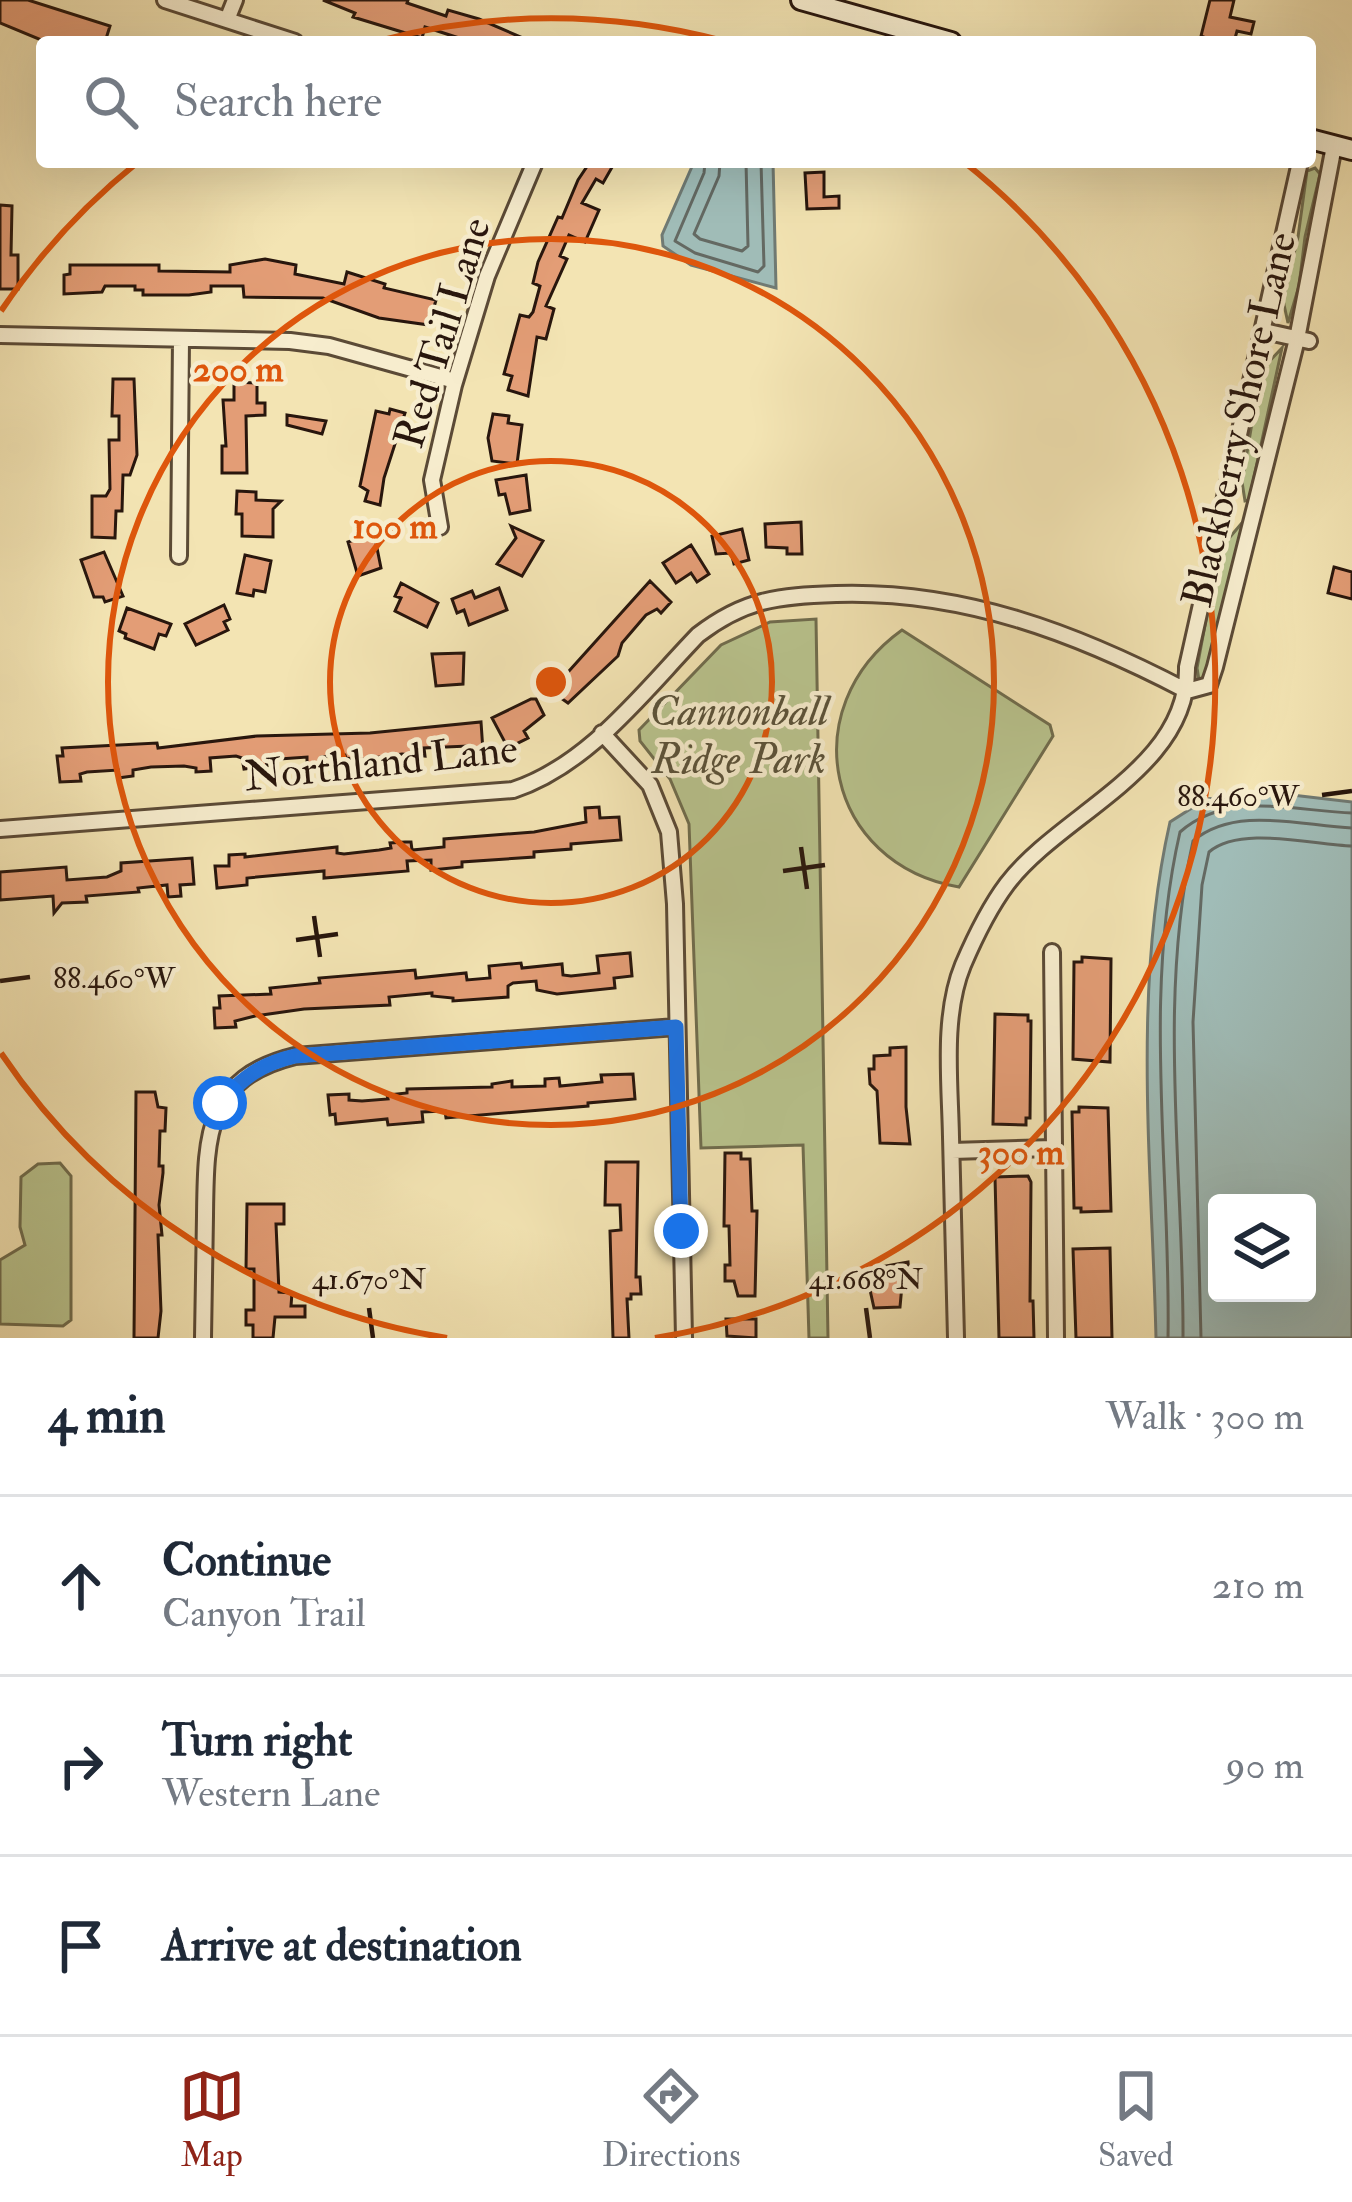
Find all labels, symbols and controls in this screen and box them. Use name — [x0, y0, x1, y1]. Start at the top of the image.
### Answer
search box — [36, 36, 1316, 168]
icon: search — [78, 69, 144, 135]
text: Search here — [174, 74, 382, 130]
street label: Red Tail Lane — [383, 211, 503, 455]
street label: Blackberry Shore Lane — [1172, 227, 1308, 613]
text: 200 m — [193, 347, 283, 392]
text: 100 m — [352, 504, 438, 549]
centre of rings — [530, 661, 572, 703]
park label: Cannonball Ridge Park — [649, 686, 832, 786]
street label: Northland Lane — [242, 723, 520, 803]
text: 88.460°W — [1177, 778, 1301, 815]
text: 88.460°W — [53, 960, 177, 997]
route start — [193, 1076, 247, 1130]
text: 300 m — [978, 1130, 1064, 1175]
map controls — [1208, 1194, 1316, 1302]
button: layers — [1208, 1194, 1316, 1302]
route end — [654, 1204, 708, 1258]
text: 41.670°N — [312, 1261, 426, 1298]
text: 41.668°N — [809, 1261, 923, 1298]
text: 4 min — [48, 1384, 166, 1448]
text: Walk · 300 m — [1106, 1392, 1304, 1441]
text: Continue — [162, 1533, 331, 1589]
icon: ahead — [48, 1553, 114, 1619]
text: 210 m — [1212, 1561, 1304, 1610]
text: Canyon Trail — [162, 1589, 366, 1638]
text: Turn right — [162, 1713, 352, 1769]
icon: right — [48, 1733, 114, 1799]
text: 90 m — [1226, 1741, 1304, 1790]
text: Western Lane — [162, 1769, 380, 1818]
icon: arrive — [48, 1913, 114, 1979]
text: Arrive at destination — [162, 1918, 522, 1974]
tab: Map — [179, 2063, 245, 2176]
tab: Directions — [602, 2063, 741, 2176]
tab: Saved — [1098, 2063, 1173, 2176]

